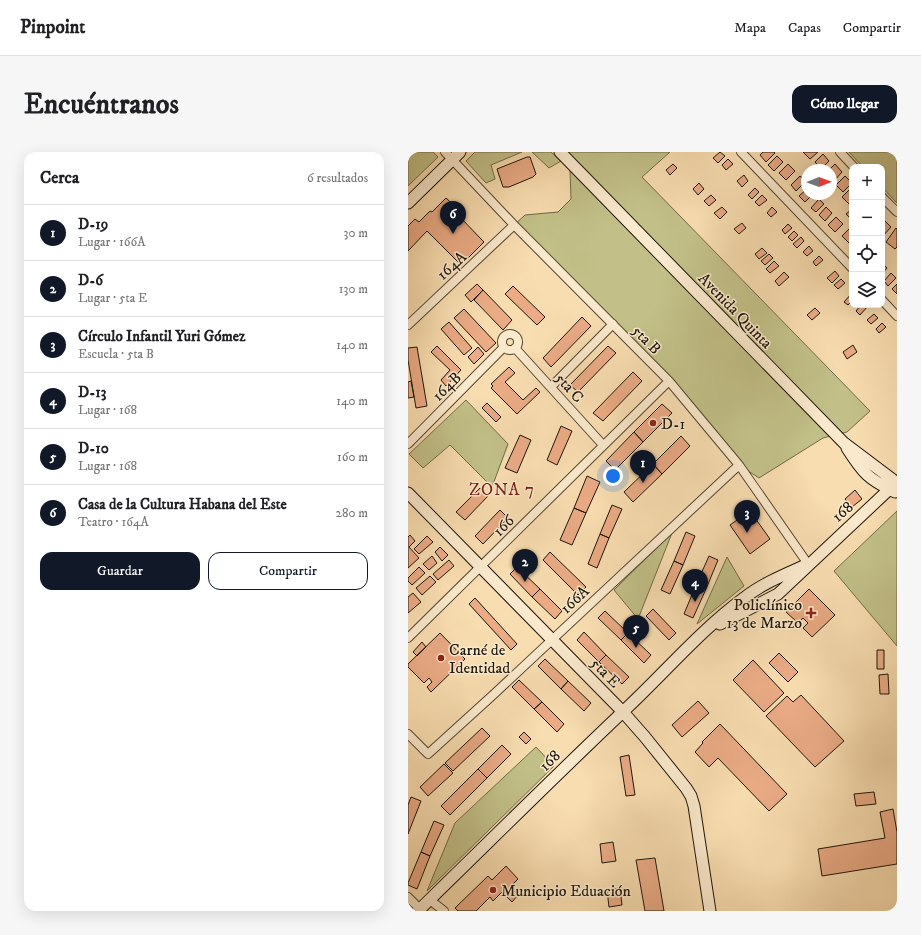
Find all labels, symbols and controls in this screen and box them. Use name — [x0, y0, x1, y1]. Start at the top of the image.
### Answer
text: Pinpoint — [20, 16, 85, 39]
text: Mapa — [734, 19, 766, 37]
text: Capas — [788, 19, 821, 37]
text: Compartir — [843, 19, 901, 37]
button: Cómo llegar — [792, 85, 897, 123]
text: Encuéntranos — [24, 87, 179, 122]
north arrow — [801, 164, 837, 200]
map controls — [849, 164, 885, 308]
button: + — [849, 164, 885, 200]
text: Cerca — [40, 167, 79, 189]
text: 6 resultados — [307, 170, 368, 186]
button: − — [849, 200, 885, 236]
pin: 6 — [440, 201, 466, 234]
text: D-19 — [78, 215, 108, 234]
text: 1 — [51, 225, 55, 241]
text: 30 m — [344, 225, 368, 241]
text: Lugar · 166A — [78, 234, 146, 250]
button: locate — [849, 236, 885, 272]
street label: 164A — [433, 246, 471, 284]
street label: Avenida Quinta — [694, 268, 777, 353]
text: D-6 — [78, 271, 103, 290]
button: layers — [849, 272, 885, 308]
text: 2 — [50, 281, 56, 297]
text: 130 m — [339, 281, 368, 297]
text: Lugar · 5ta E — [78, 290, 147, 306]
street label: 5ta B — [627, 321, 665, 359]
text: Círculo Infantil Yuri Gómez — [78, 327, 245, 346]
text: 3 — [51, 337, 55, 353]
text: 140 m — [336, 337, 368, 353]
text: Escuela · 5ta B — [78, 346, 154, 362]
street label: 164B — [428, 368, 466, 406]
street label: 5ta C — [550, 368, 588, 407]
text: D-13 — [78, 383, 106, 402]
text: 4 — [49, 393, 57, 409]
text: 140 m — [336, 393, 368, 409]
text: Lugar · 168 — [78, 402, 137, 418]
place label: D-1 — [661, 414, 685, 434]
marker: D-1 — [648, 418, 658, 428]
text: D-10 — [78, 439, 109, 458]
text: 5 — [50, 449, 56, 465]
text: 160 m — [337, 449, 368, 465]
pin: 1 — [630, 450, 656, 483]
text: Lugar · 168 — [78, 458, 137, 474]
your location — [603, 466, 623, 486]
district label: ZONA 7 — [469, 479, 535, 501]
text: Casa de la Cultura Habana del Este — [78, 495, 287, 514]
street label: 168 — [828, 497, 858, 527]
pin: 3 — [734, 500, 760, 533]
text: 6 — [50, 505, 56, 521]
text: 280 m — [336, 505, 368, 521]
street label: 166 — [489, 510, 519, 541]
text: Teatro · 164A — [78, 514, 149, 530]
pin: 2 — [512, 549, 538, 582]
button: Guardar — [40, 552, 200, 590]
button: Compartir — [208, 552, 368, 590]
pin: 4 — [682, 569, 708, 602]
street label: 166A — [556, 581, 594, 618]
place label: Policlínico 13 de Marzo — [727, 595, 802, 633]
marker: Policlínico 13 de Marzo — [805, 607, 817, 619]
pin: 5 — [623, 615, 649, 648]
place label: Carné de Identidad — [449, 640, 510, 678]
marker: Carné de Identidad — [436, 653, 446, 663]
street label: 5ta E — [586, 653, 625, 692]
street label: 168 — [535, 746, 565, 776]
place label: Municipio Eduación — [501, 881, 632, 901]
marker: Municipio Eduación — [488, 885, 498, 895]

